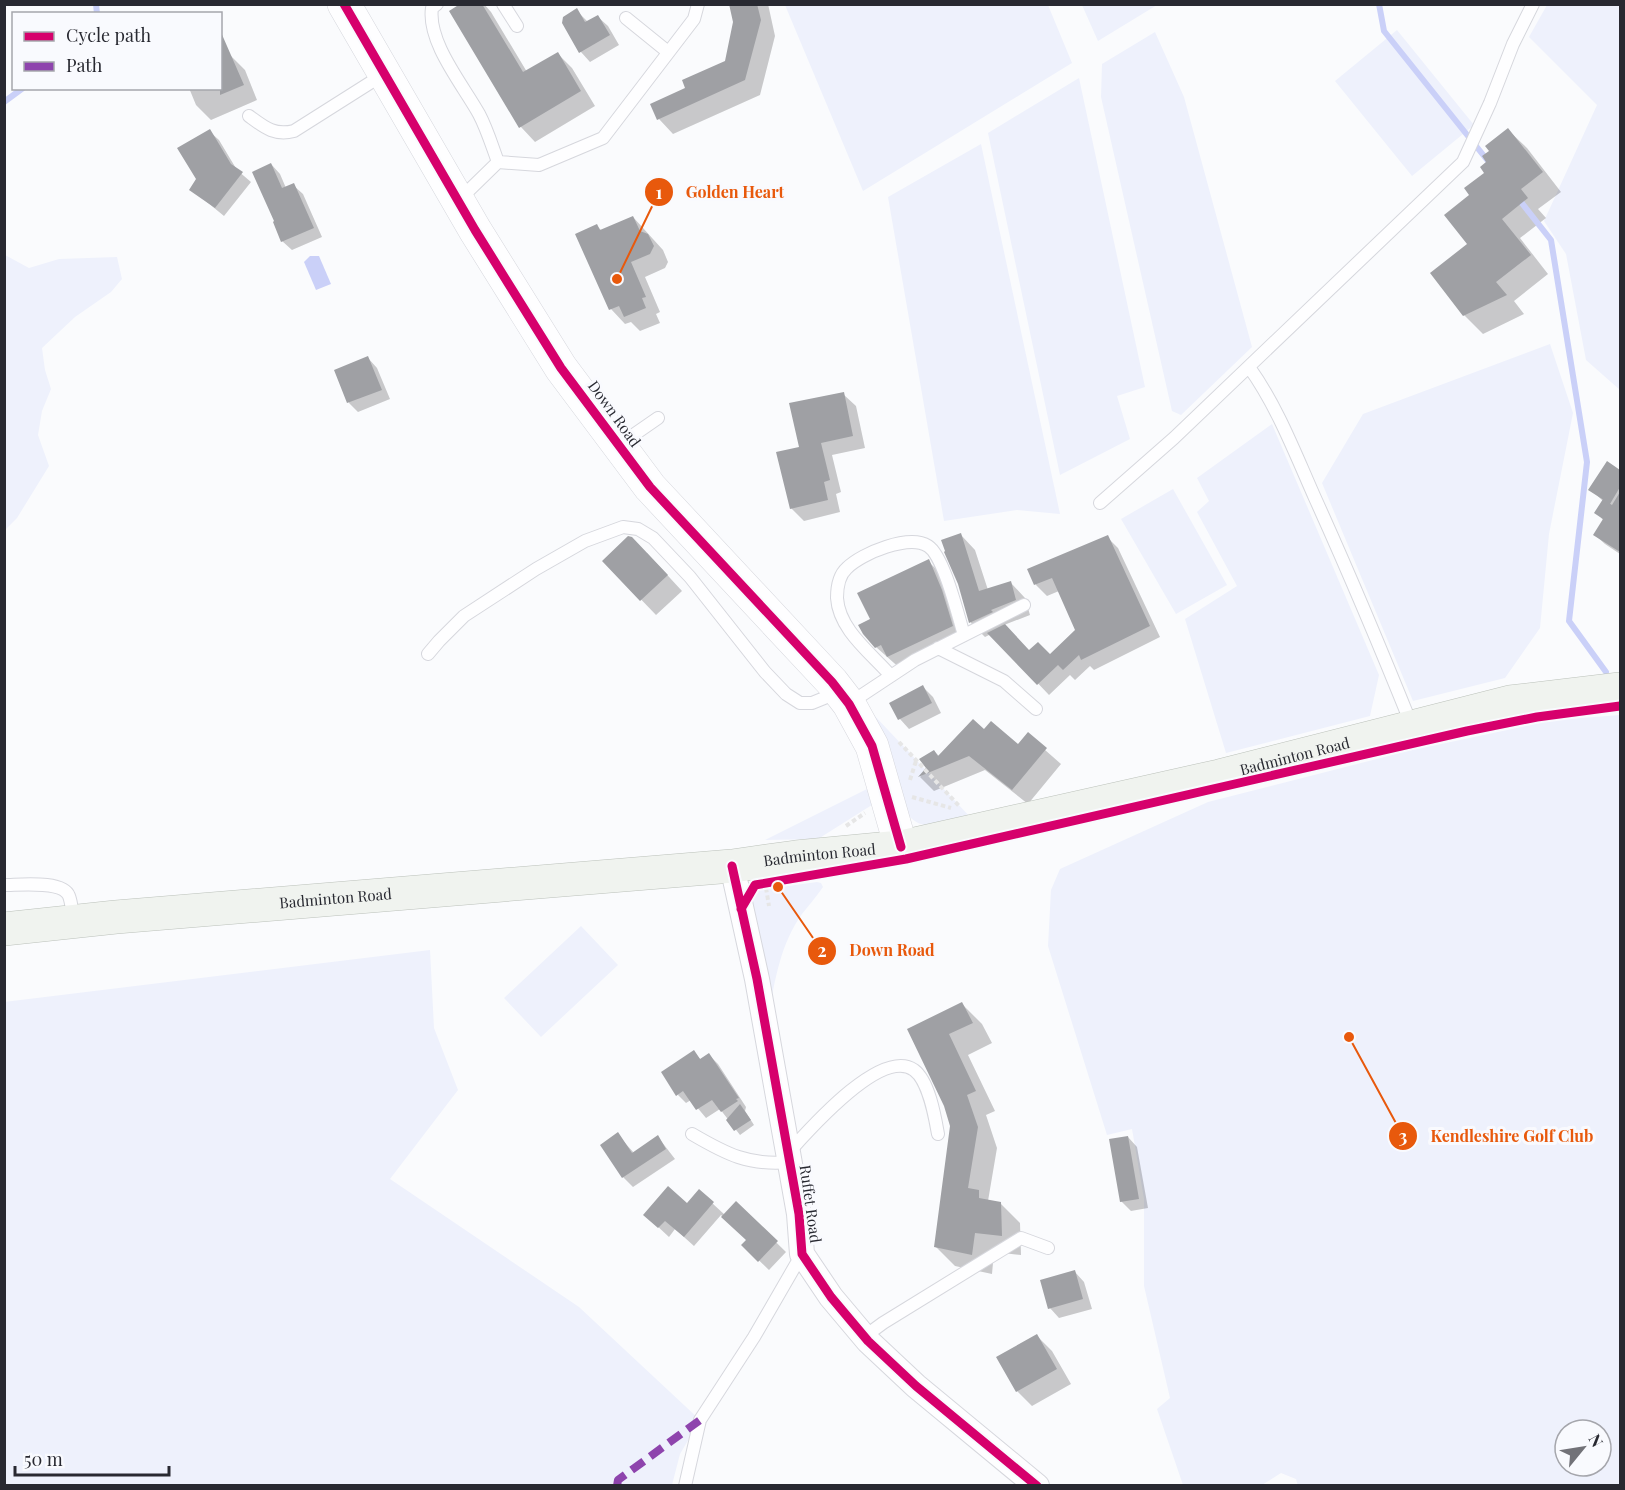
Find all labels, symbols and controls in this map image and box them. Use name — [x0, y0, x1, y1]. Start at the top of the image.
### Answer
legend — [12, 12, 222, 90]
text: Cycle path — [66, 23, 151, 47]
text: Path — [66, 53, 103, 77]
callout: Golden Heart — [644, 175, 796, 209]
text: 1 — [656, 180, 663, 204]
text: Golden Heart — [686, 181, 785, 202]
street label: Down Road — [584, 376, 646, 451]
street label: Badminton Road — [1238, 732, 1352, 779]
street label: Badminton Road — [762, 838, 877, 870]
street label: Badminton Road — [279, 883, 393, 912]
callout: Down Road — [807, 934, 946, 968]
text: 2 — [817, 938, 827, 962]
text: Down Road — [849, 939, 935, 960]
callout: Kendleshire Golf Club — [1388, 1119, 1605, 1153]
text: 3 — [1399, 1124, 1408, 1148]
text: Kendleshire Golf Club — [1431, 1125, 1593, 1146]
street label: Ruffet Road — [796, 1164, 826, 1244]
north arrow — [1553, 1418, 1613, 1478]
text: N — [1584, 1430, 1609, 1451]
scale bar — [15, 1439, 170, 1477]
text: 50 m — [24, 1447, 63, 1471]

